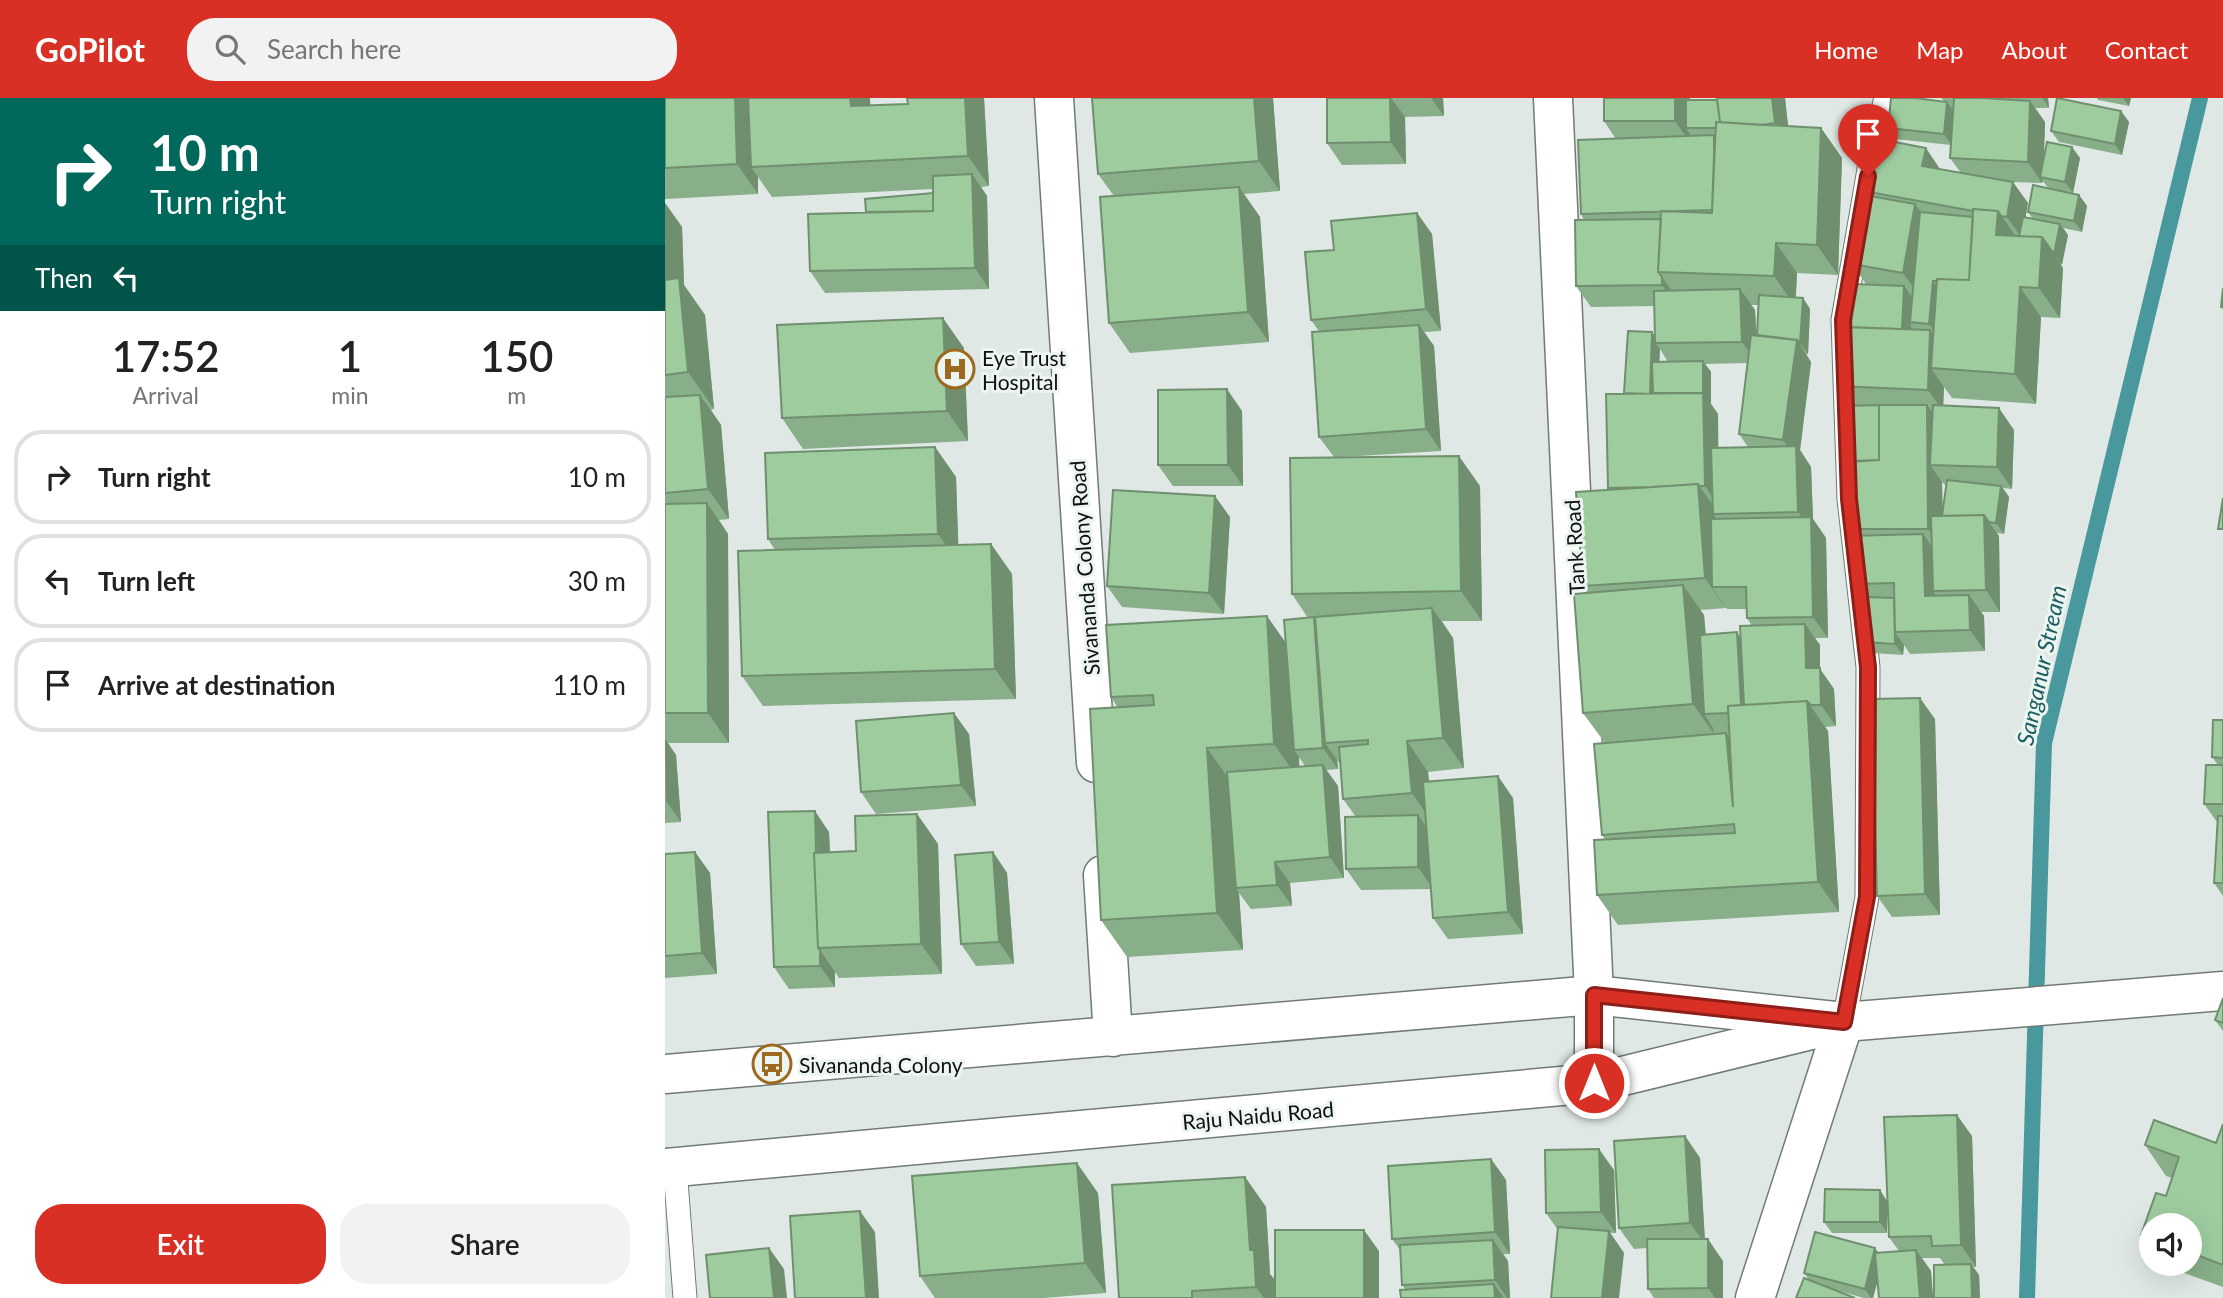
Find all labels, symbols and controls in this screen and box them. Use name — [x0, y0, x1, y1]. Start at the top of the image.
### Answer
search box — [187, 18, 677, 81]
text: GoPilot — [35, 29, 145, 69]
icon: search — [211, 30, 249, 68]
text: Search here — [267, 33, 401, 65]
text: Home — [1814, 35, 1878, 64]
text: Map — [1916, 35, 1964, 64]
text: About — [2002, 35, 2067, 64]
text: Contact — [2105, 35, 2188, 64]
pin — [1838, 104, 1898, 176]
icon: arrive — [1849, 115, 1887, 153]
text: 10 m — [150, 123, 260, 181]
icon: right — [35, 126, 126, 217]
text: Turn right — [150, 182, 286, 221]
icon: left — [107, 259, 145, 297]
text: Then — [35, 262, 93, 294]
text: 17:52 — [112, 331, 220, 381]
text: 1 — [338, 331, 362, 381]
text: 150 — [480, 331, 553, 381]
place label: Eye Trust Hospital — [982, 345, 1067, 394]
hospital icon: Eye Trust Hospital — [934, 348, 976, 390]
text: Arrival — [133, 381, 199, 409]
text: min — [331, 381, 369, 409]
text: m — [507, 381, 526, 409]
icon: right — [39, 458, 77, 496]
street label: Sivananda Colony Road — [1064, 460, 1104, 676]
text: Turn right — [98, 461, 211, 493]
text: 10 m — [568, 461, 626, 493]
street label: Tank Road — [1559, 499, 1589, 595]
icon: left — [39, 562, 77, 600]
text: Turn left — [98, 565, 195, 597]
text: 30 m — [568, 565, 626, 597]
water label: Sanganur Stream — [2010, 582, 2072, 748]
icon: arrive — [39, 666, 77, 704]
text: Arrive at destination — [98, 669, 335, 701]
text: 110 m — [553, 669, 626, 701]
bus stop icon: Sivananda Colony — [751, 1043, 793, 1085]
position arrow — [1557, 1046, 1631, 1120]
place label: Sivananda Colony — [799, 1052, 963, 1077]
street label: Raju Naidu Road — [1181, 1096, 1335, 1134]
button: Exit — [35, 1204, 326, 1284]
button: Share — [340, 1204, 630, 1284]
map controls — [2139, 1213, 2202, 1276]
button: sound — [2139, 1213, 2202, 1276]

